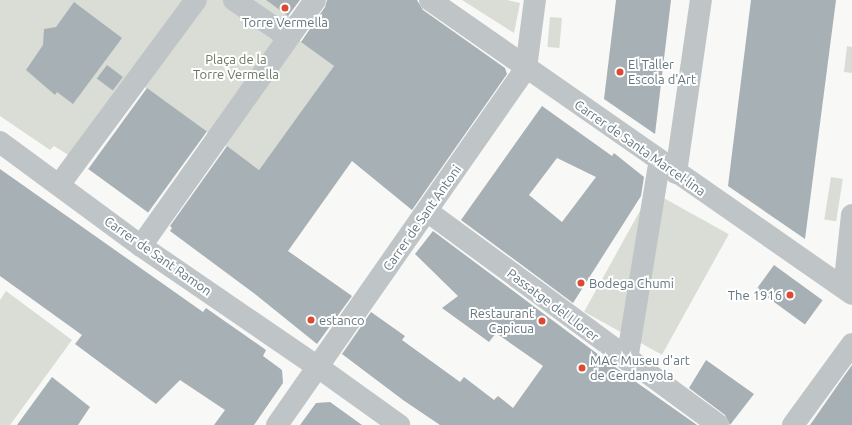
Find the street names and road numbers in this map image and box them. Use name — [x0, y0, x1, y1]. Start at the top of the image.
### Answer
street label: Carrer de Santa Marcel·lina — [571, 97, 709, 199]
street label: Carrer de Sant Antoni — [380, 162, 464, 274]
street label: Carrer de Sant Ramon — [101, 213, 215, 299]
street label: Passatge del Llorer — [504, 265, 602, 345]

